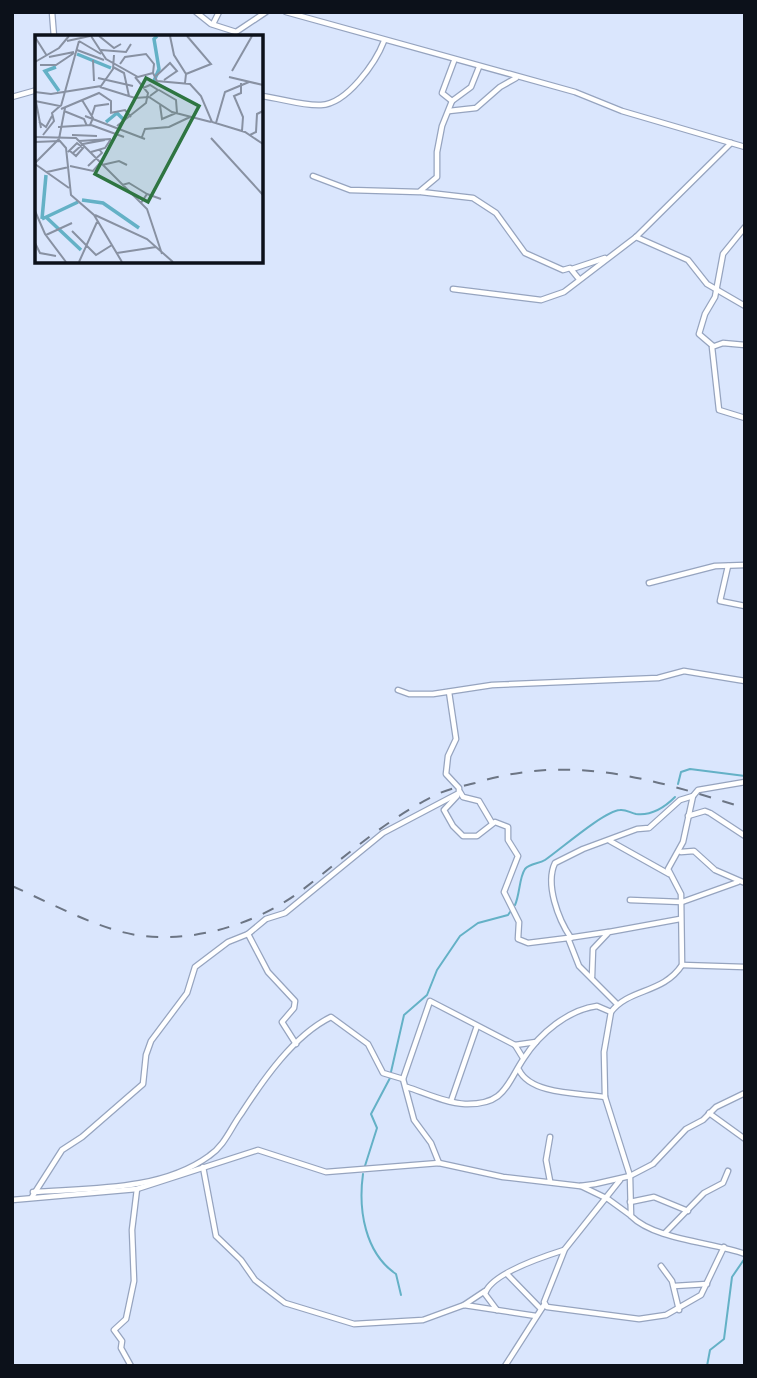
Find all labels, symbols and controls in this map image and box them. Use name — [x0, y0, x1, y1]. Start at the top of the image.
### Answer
inset map — [35, 35, 262, 262]

